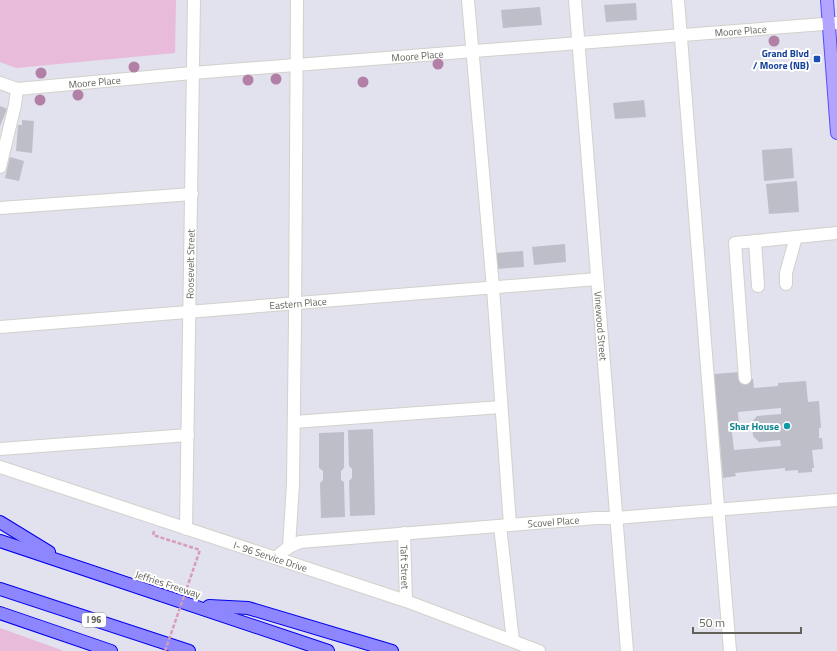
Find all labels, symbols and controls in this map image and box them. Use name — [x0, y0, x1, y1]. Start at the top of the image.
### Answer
street label: Moore Place — [714, 21, 767, 40]
place label: Grand Blvd / Moore (NB) — [753, 46, 809, 73]
street label: Moore Place — [391, 47, 444, 66]
marker: Grand Blvd / Moore (NB) — [812, 54, 822, 64]
street label: Moore Place — [68, 73, 121, 92]
street label: Roosevelt Street — [182, 228, 199, 299]
street label: Vinewood Street — [590, 291, 611, 362]
street label: Eastern Place — [269, 294, 327, 313]
place label: Shar House — [730, 419, 779, 434]
marker: Shar House — [782, 421, 792, 431]
street label: Scovel Place — [527, 512, 580, 532]
street label: I- 96 Service Drive — [232, 538, 309, 576]
street label: Taft Street — [396, 545, 413, 590]
street label: Jeffries Freeway — [133, 567, 203, 602]
scale bar — [693, 609, 801, 635]
road number: I 96 — [82, 613, 106, 627]
text: 50 m — [699, 613, 725, 632]

